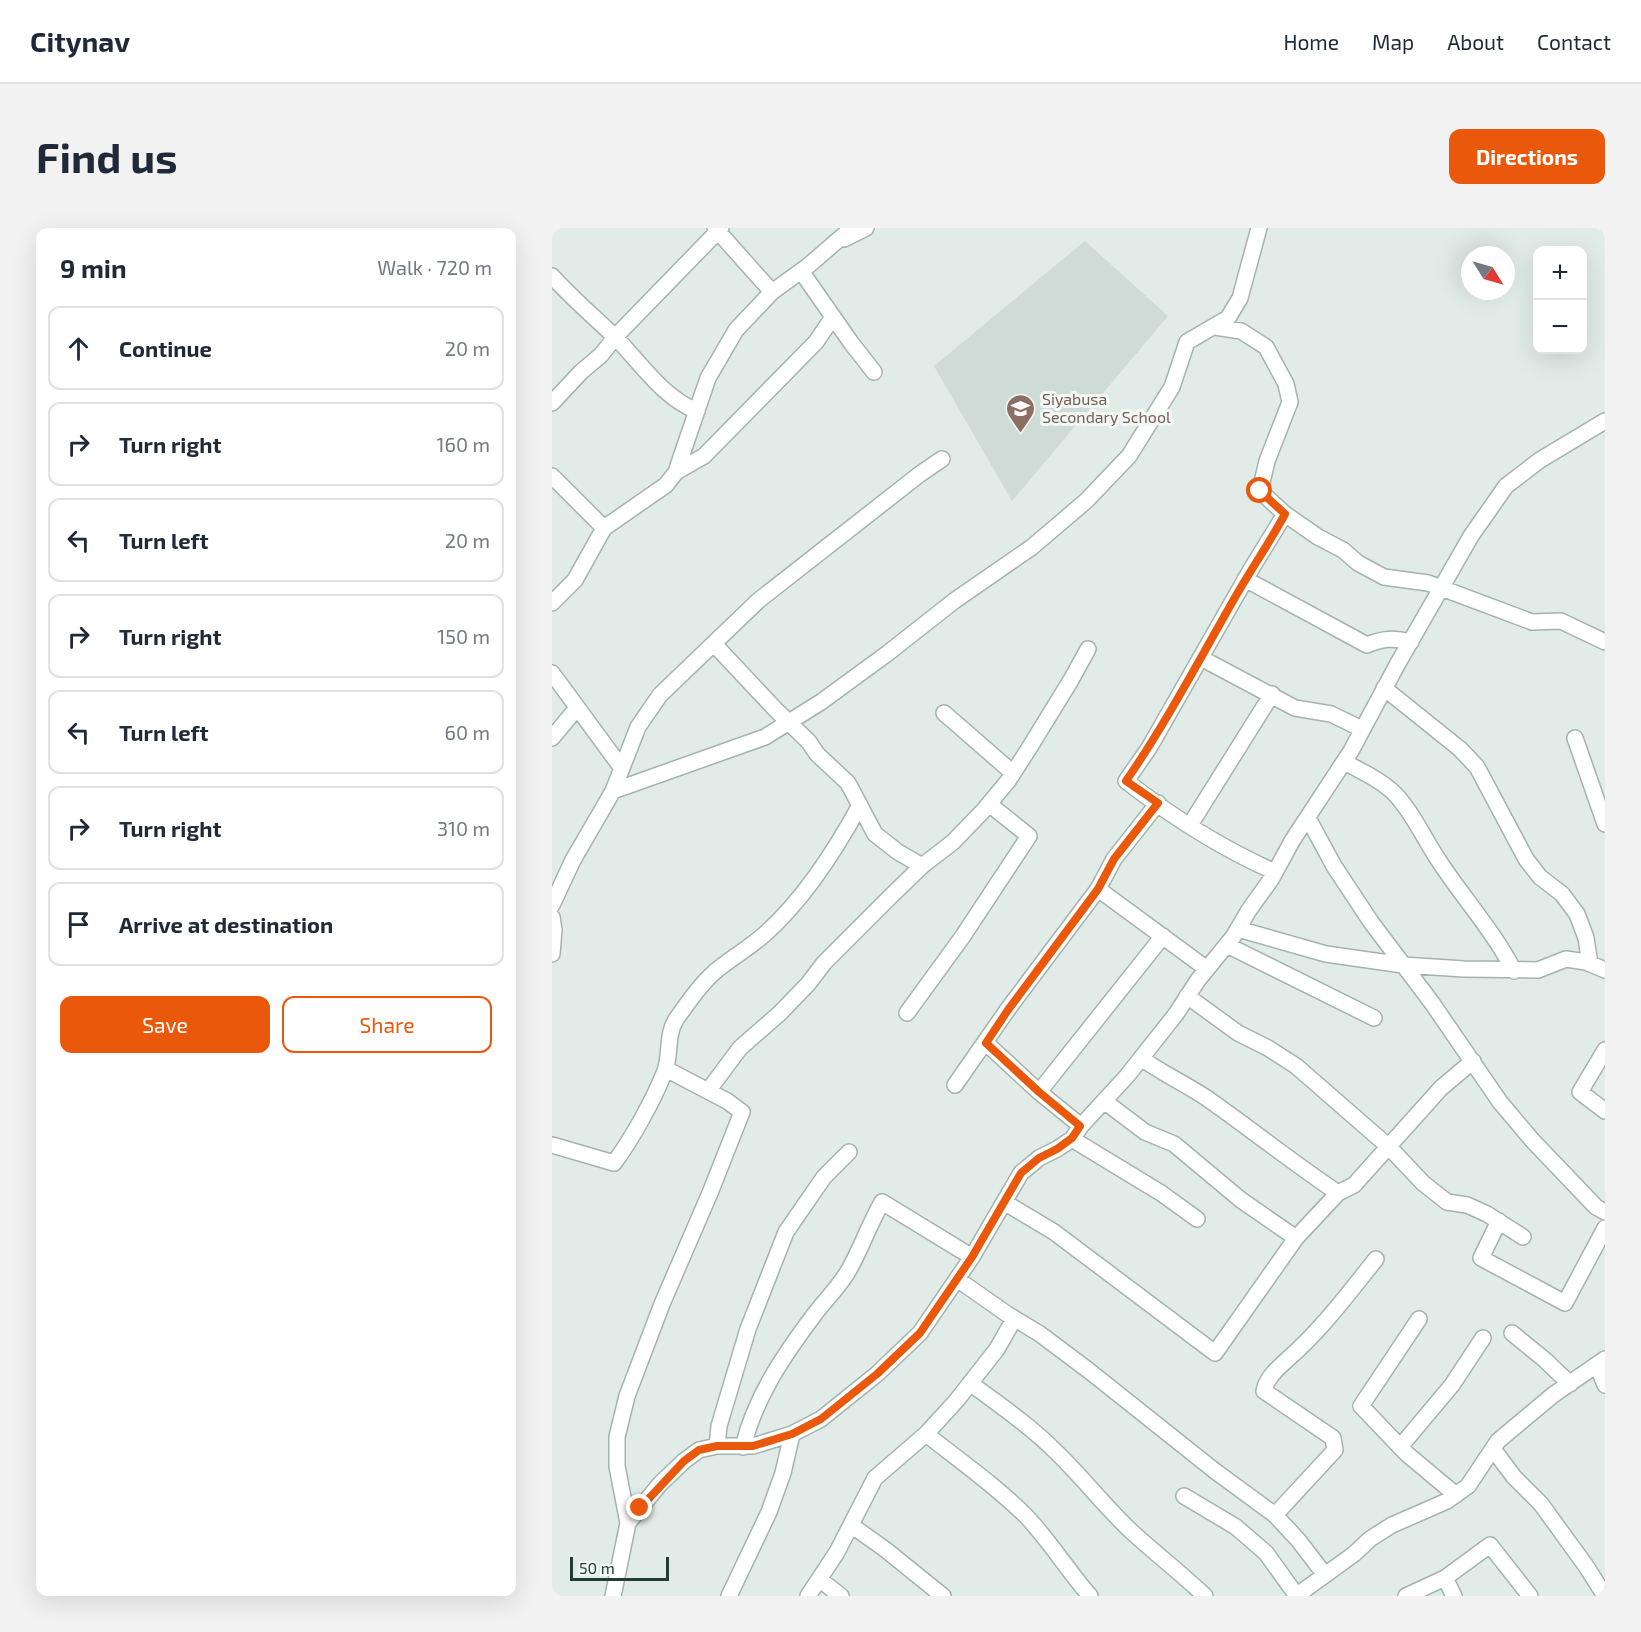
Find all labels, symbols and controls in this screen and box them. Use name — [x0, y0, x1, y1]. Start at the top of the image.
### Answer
text: Citynav — [30, 24, 130, 58]
text: Home — [1283, 29, 1339, 54]
text: Map — [1372, 29, 1414, 54]
text: About — [1447, 29, 1504, 54]
text: Contact — [1537, 29, 1611, 54]
button: Directions — [1449, 129, 1605, 184]
text: Find us — [36, 131, 178, 181]
north arrow — [1461, 246, 1515, 300]
map controls — [1533, 246, 1587, 354]
button: + — [1533, 246, 1587, 300]
text: 9 min — [60, 252, 127, 283]
text: Walk · 720 m — [377, 255, 492, 279]
button: − — [1533, 300, 1587, 354]
icon: ahead — [62, 332, 95, 365]
text: Continue — [119, 335, 212, 361]
text: 20 m — [445, 336, 490, 360]
place label: Siyabusa Secondary School — [1042, 389, 1171, 426]
school or university icon: Siyabusa Secondary School — [1005, 392, 1037, 434]
icon: right — [62, 428, 95, 461]
text: Turn right — [119, 431, 221, 457]
text: 160 m — [437, 432, 490, 456]
route start — [1246, 477, 1272, 503]
icon: left — [62, 524, 95, 557]
text: Turn left — [119, 527, 208, 553]
text: 20 m — [445, 528, 490, 552]
icon: right — [62, 620, 95, 653]
text: Turn right — [119, 623, 221, 649]
text: 150 m — [437, 624, 490, 648]
icon: left — [62, 716, 95, 749]
text: Turn left — [119, 719, 208, 745]
text: 60 m — [445, 720, 490, 744]
icon: right — [62, 812, 95, 845]
text: Turn right — [119, 815, 221, 841]
text: 310 m — [437, 816, 490, 840]
icon: arrive — [62, 908, 95, 941]
text: Arrive at destination — [119, 911, 333, 937]
button: Save — [60, 996, 270, 1053]
button: Share — [282, 996, 492, 1053]
route end — [626, 1494, 652, 1520]
scale bar — [570, 1554, 669, 1582]
text: 50 m — [579, 1558, 615, 1577]

